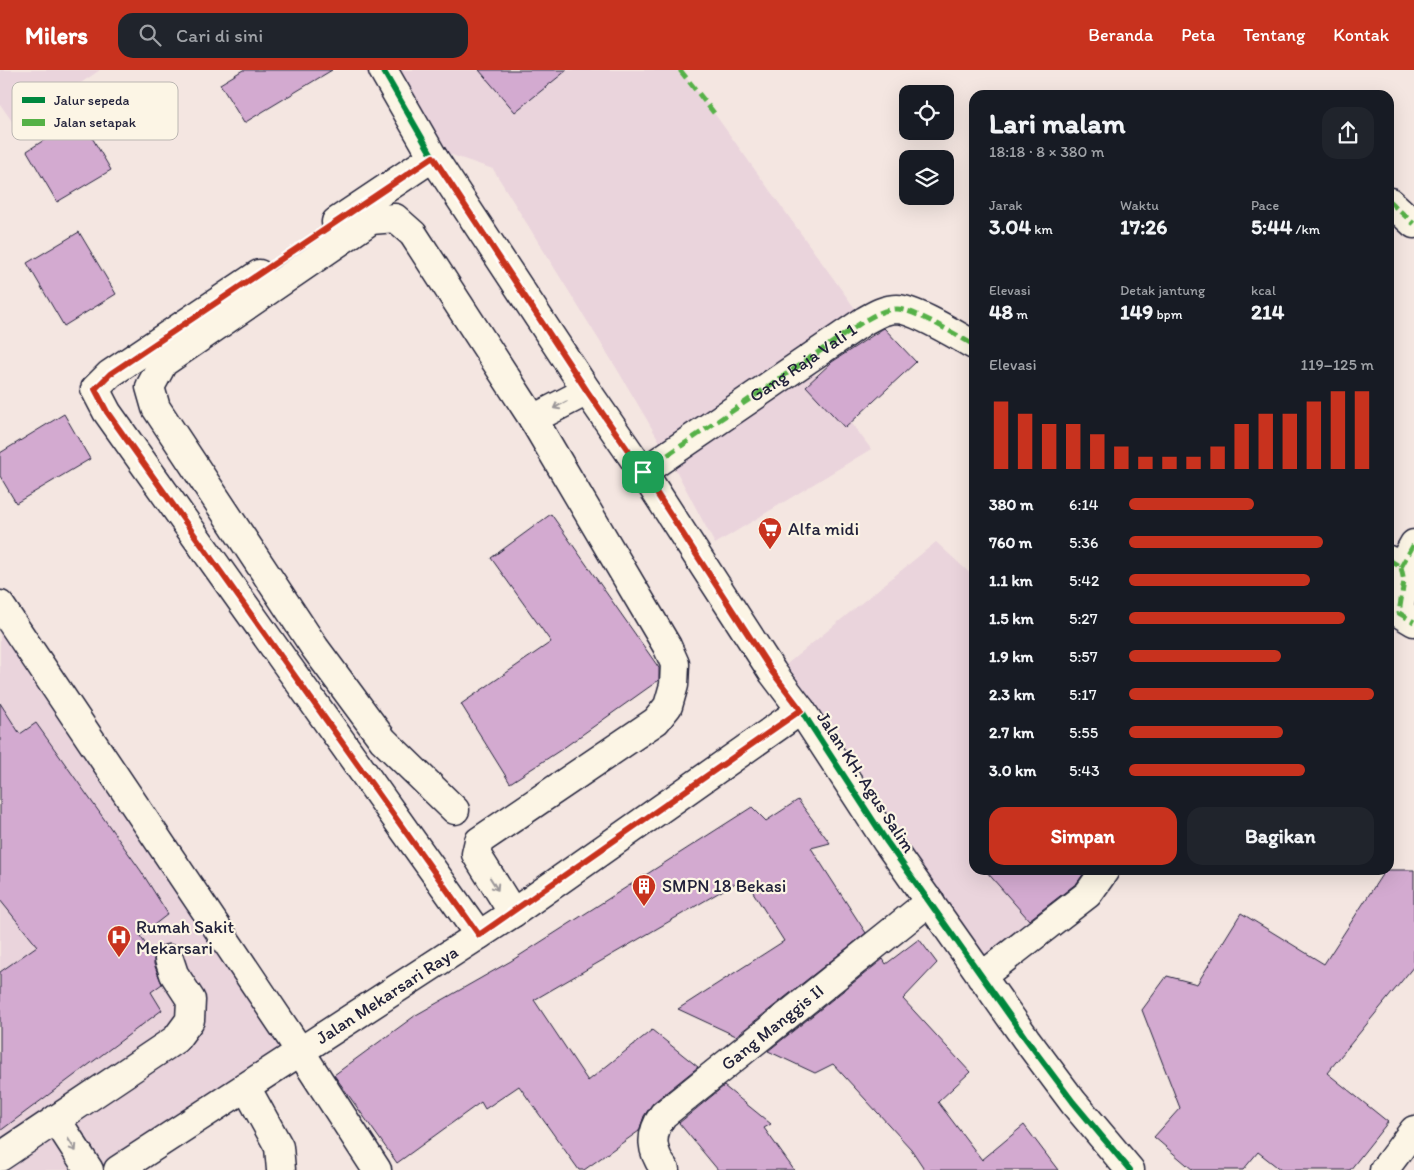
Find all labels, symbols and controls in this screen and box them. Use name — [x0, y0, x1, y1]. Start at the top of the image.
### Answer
search box — [118, 13, 468, 58]
text: Milers — [25, 21, 88, 50]
icon: search — [136, 21, 164, 49]
text: Cari di sini — [176, 24, 263, 47]
text: Beranda — [1088, 24, 1153, 46]
text: Peta — [1181, 24, 1215, 46]
text: Tentang — [1243, 24, 1305, 46]
text: Kontak — [1333, 24, 1389, 46]
legend — [12, 82, 178, 140]
map controls — [899, 85, 954, 205]
button: locate — [899, 85, 954, 140]
text: Jalur sepeda — [54, 92, 129, 109]
text: Lari malam — [989, 106, 1125, 140]
button: share — [1322, 107, 1374, 159]
text: Jalan setapak — [54, 114, 137, 131]
text: 18:18 · 8 × 380 m — [989, 142, 1105, 161]
button: layers — [899, 150, 954, 205]
text: Jarak — [989, 197, 1022, 214]
text: Waktu — [1120, 197, 1159, 214]
text: Pace — [1251, 197, 1279, 214]
text: 3.04 — [989, 214, 1031, 239]
text: 17:26 — [1120, 214, 1167, 239]
text: 5:44 — [1251, 214, 1292, 239]
text: km — [1031, 221, 1053, 238]
text: /km — [1292, 221, 1320, 238]
text: Elevasi — [989, 282, 1031, 299]
text: Detak jantung — [1120, 282, 1205, 299]
text: kcal — [1251, 282, 1276, 299]
text: 48 — [989, 299, 1013, 324]
text: 149 — [1120, 299, 1153, 324]
text: 214 — [1251, 299, 1284, 324]
text: m — [1013, 306, 1028, 323]
text: bpm — [1153, 306, 1182, 323]
street label: Gang Raja Vali 1 — [745, 318, 861, 407]
text: Elevasi — [989, 355, 1037, 374]
text: 119–125 m — [1301, 355, 1374, 374]
one-way arrow — [553, 401, 568, 410]
pin — [622, 451, 664, 493]
icon: arrive — [629, 458, 657, 486]
text: 380 m — [989, 495, 1033, 514]
text: 6:14 — [1069, 495, 1098, 514]
supermarket icon: Alfa midi — [757, 516, 783, 550]
place label: Alfa midi — [788, 518, 859, 540]
text: 760 m — [989, 533, 1032, 552]
text: 5:36 — [1069, 533, 1099, 552]
text: 1.1 km — [989, 571, 1033, 590]
text: 5:42 — [1069, 571, 1099, 590]
text: 1.5 km — [989, 609, 1034, 628]
text: 5:27 — [1069, 609, 1098, 628]
text: 1.9 km — [989, 647, 1033, 666]
text: 5:57 — [1069, 647, 1098, 666]
text: 2.3 km — [989, 685, 1035, 704]
text: 5:17 — [1069, 685, 1097, 704]
street label: Jalan KH. Agus Salim — [812, 707, 920, 857]
text: 2.7 km — [989, 723, 1034, 742]
text: 5:55 — [1069, 723, 1098, 742]
text: 3.0 km — [989, 761, 1036, 780]
text: 5:43 — [1069, 761, 1100, 780]
button: Simpan — [989, 807, 1177, 865]
button: Bagikan — [1187, 807, 1374, 865]
building icon: SMPN 18 Bekasi — [631, 873, 657, 907]
place label: SMPN 18 Bekasi — [662, 875, 786, 897]
one-way arrow — [490, 876, 500, 890]
place label: Rumah Sakit Mekarsari — [136, 916, 234, 959]
hospital icon: Rumah Sakit Mekarsari — [106, 924, 132, 958]
street label: Jalan Mekarsari Raya — [312, 941, 462, 1049]
street label: Gang Manggis II — [717, 980, 828, 1075]
one-way arrow — [68, 1137, 78, 1151]

